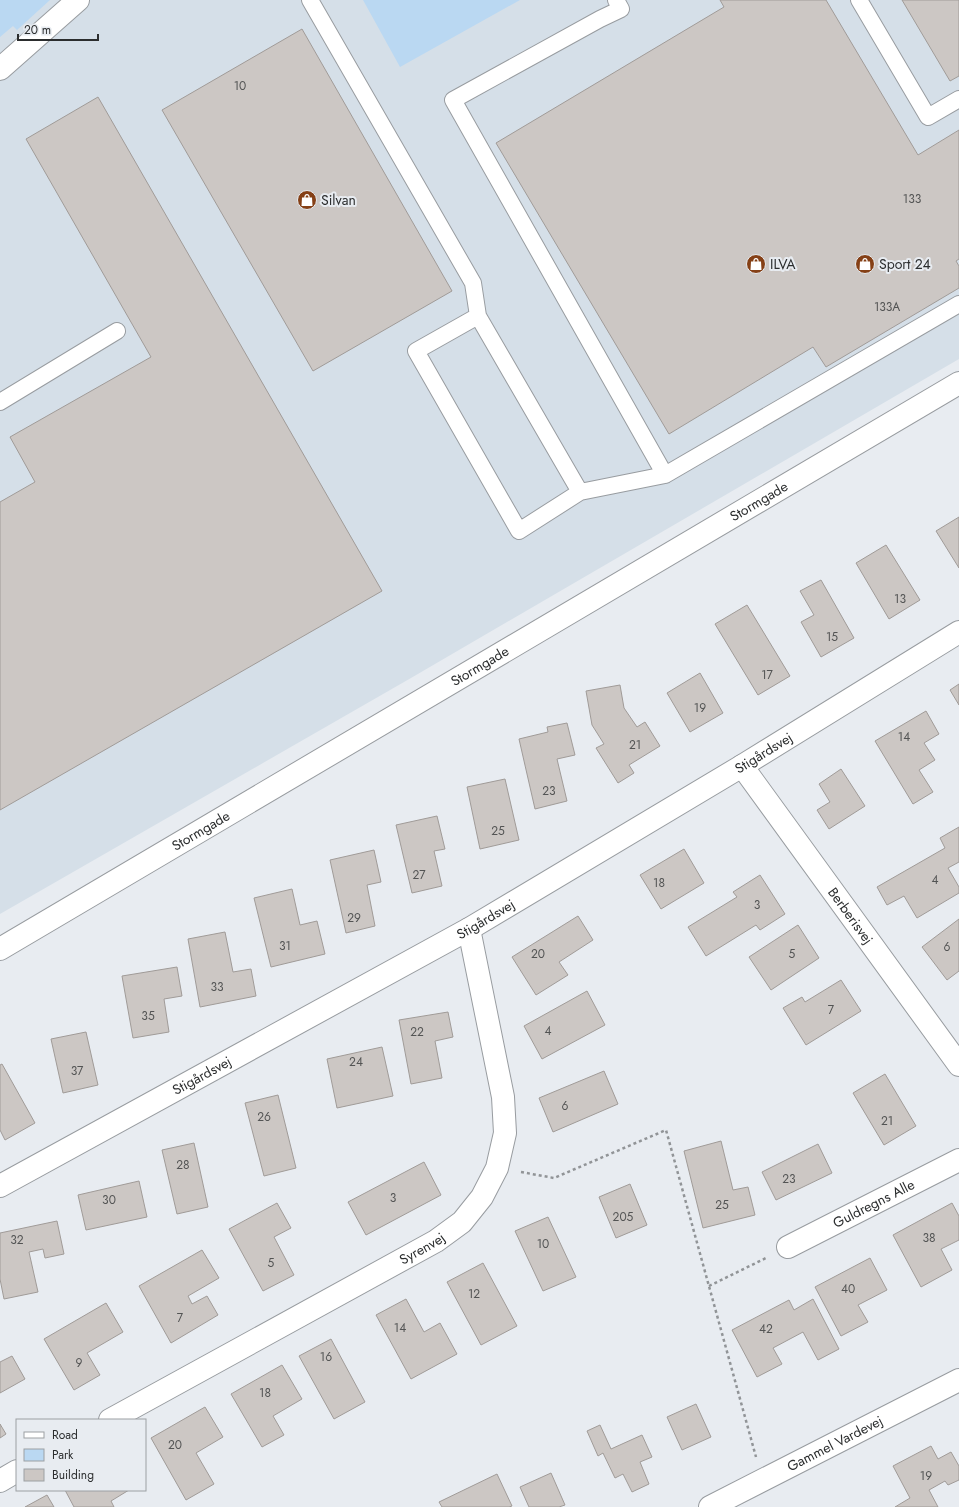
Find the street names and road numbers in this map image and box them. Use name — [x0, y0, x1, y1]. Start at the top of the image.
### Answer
street label: Stormgade — [726, 476, 792, 526]
street label: Stormgade — [447, 641, 512, 691]
street label: Stigårdsvej — [731, 727, 796, 778]
street label: Stormgade — [168, 806, 233, 856]
street label: Berberisvej — [823, 883, 878, 948]
street label: Stigårdsvej — [453, 894, 518, 944]
street label: Stigårdsvej — [169, 1051, 235, 1100]
street label: Guldregns Alle — [829, 1174, 918, 1233]
street label: Syrenvej — [395, 1228, 449, 1269]
street label: Gammel Vardevej — [783, 1411, 886, 1476]

